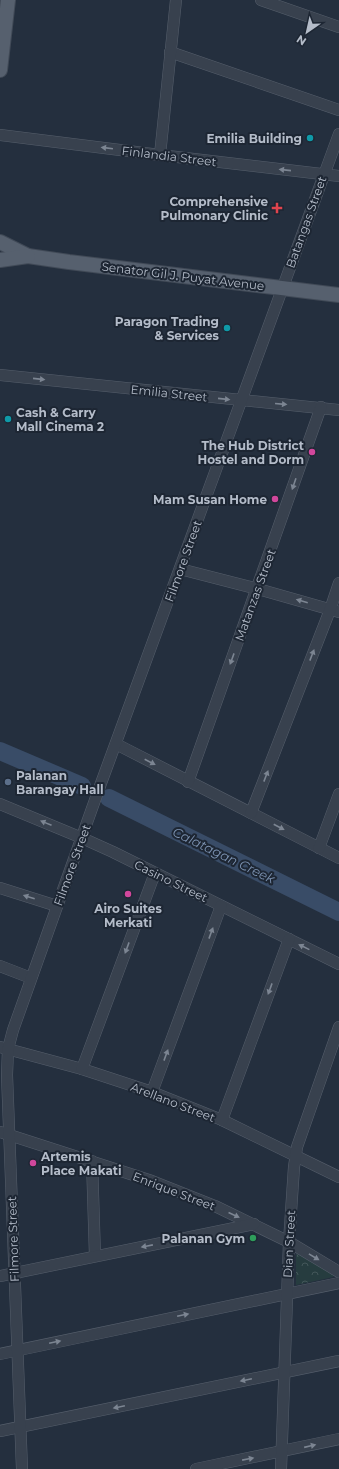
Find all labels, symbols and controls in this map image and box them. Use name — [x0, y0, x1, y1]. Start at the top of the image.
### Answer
north arrow — [287, 12, 327, 52]
text: N — [294, 32, 309, 49]
place label: Emilia Building — [206, 131, 302, 146]
marker: Emilia Building — [305, 133, 315, 143]
street label: Finlandia Street — [121, 143, 217, 169]
one-way arrow — [101, 145, 113, 152]
one-way arrow — [279, 166, 292, 173]
street label: Batangas Street — [282, 174, 330, 270]
place label: Comprehensive Pulmonary Clinic — [161, 194, 268, 223]
marker: Comprehensive Pulmonary Clinic — [271, 202, 283, 214]
street label: Senator Gil J. Puyat Avenue — [101, 259, 265, 293]
place label: Paragon Trading & Services — [115, 314, 220, 343]
marker: Paragon Trading & Services — [222, 323, 232, 333]
one-way arrow — [33, 376, 45, 382]
street label: Emilia Street — [130, 382, 208, 404]
one-way arrow — [218, 396, 230, 402]
one-way arrow — [275, 401, 287, 407]
place label: Cash & Carry Mall Cinema 2 — [16, 405, 104, 434]
marker: Cash & Carry Mall Cinema 2 — [3, 414, 13, 424]
place label: The Hub District Hostel and Dorm — [198, 438, 305, 467]
marker: The Hub District Hostel and Dorm — [307, 447, 317, 457]
one-way arrow — [291, 478, 297, 490]
place label: Mam Susan Home — [153, 492, 267, 507]
marker: Mam Susan Home — [270, 494, 280, 504]
street label: Filmore Street — [161, 518, 205, 604]
street label: Matanzas Street — [231, 547, 279, 643]
one-way arrow — [295, 598, 307, 604]
one-way arrow — [310, 649, 316, 661]
one-way arrow — [229, 654, 235, 666]
one-way arrow — [145, 759, 156, 766]
place label: Palanan Barangay Hall — [16, 768, 104, 797]
one-way arrow — [263, 770, 269, 782]
marker: Palanan Barangay Hall — [3, 777, 13, 787]
one-way arrow — [40, 820, 51, 826]
street label: Filmore Street — [50, 822, 94, 908]
water label: Calatagan Creek — [170, 823, 279, 887]
one-way arrow — [273, 824, 285, 831]
street label: Casino Street — [132, 857, 210, 905]
marker: Airo Suites Merkati — [123, 889, 133, 899]
one-way arrow — [22, 893, 34, 899]
place label: Airo Suites Merkati — [93, 901, 162, 930]
one-way arrow — [209, 927, 215, 939]
one-way arrow — [123, 943, 129, 955]
one-way arrow — [298, 944, 310, 950]
one-way arrow — [267, 983, 273, 995]
one-way arrow — [163, 1049, 169, 1061]
street label: Arellano Street — [129, 1079, 217, 1125]
place label: Artemis Place Makati — [40, 1149, 122, 1178]
marker: Artemis Place Makati — [28, 1158, 38, 1168]
street label: Enrique Street — [131, 1168, 217, 1214]
street label: Filmore Street — [4, 1196, 22, 1282]
street label: Dian Street — [280, 1210, 298, 1278]
one-way arrow — [229, 1212, 240, 1218]
place label: Palanan Gym — [162, 1231, 245, 1246]
marker: Palanan Gym — [248, 1233, 258, 1243]
one-way arrow — [141, 1243, 153, 1249]
one-way arrow — [309, 1253, 319, 1261]
one-way arrow — [176, 1311, 189, 1317]
one-way arrow — [49, 1338, 62, 1344]
one-way arrow — [240, 1378, 253, 1384]
one-way arrow — [113, 1404, 125, 1410]
one-way arrow — [304, 1442, 316, 1448]
one-way arrow — [242, 1455, 255, 1461]

